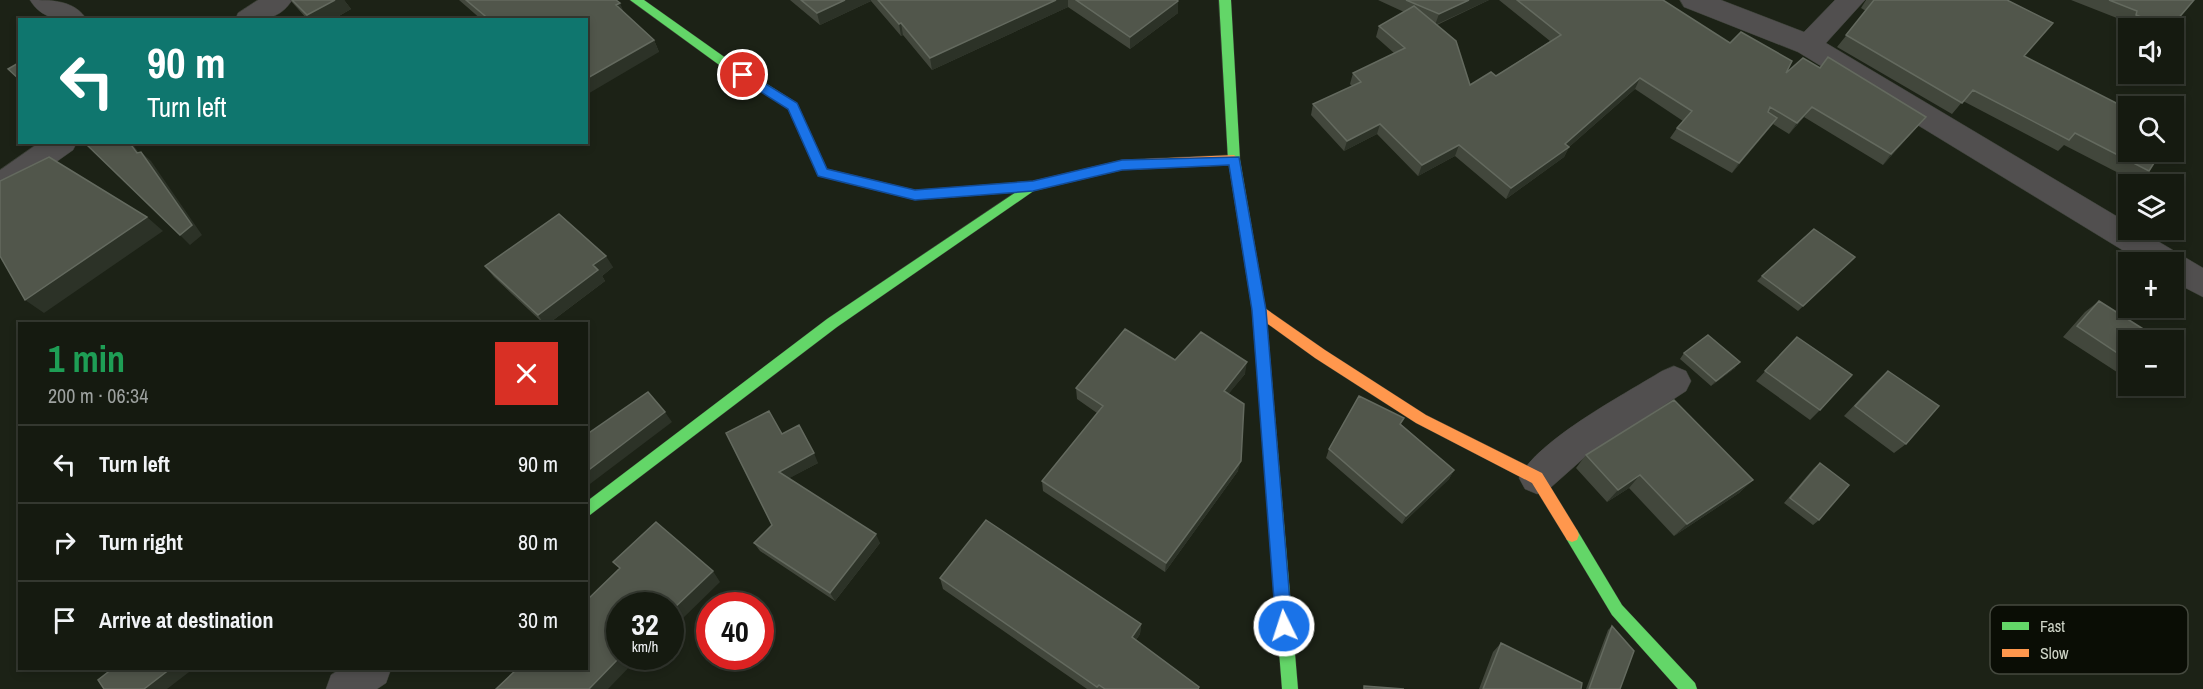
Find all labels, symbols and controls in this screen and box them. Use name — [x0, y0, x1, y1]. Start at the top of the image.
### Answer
map controls — [2118, 18, 2184, 396]
button: sound — [2118, 18, 2184, 84]
text: 90 m — [147, 35, 226, 91]
icon: left — [48, 42, 126, 120]
pin — [717, 49, 768, 100]
icon: arrive — [726, 58, 759, 91]
text: Turn left — [147, 89, 226, 125]
button: search — [2118, 96, 2184, 162]
button: layers — [2118, 174, 2184, 240]
button: + — [2118, 252, 2184, 318]
button: − — [2118, 330, 2184, 396]
text: 1 min — [48, 335, 125, 383]
button: close — [495, 342, 558, 405]
text: 200 m · 06:34 — [48, 382, 148, 409]
icon: left — [48, 448, 81, 481]
text: Turn left — [99, 449, 170, 479]
text: 90 m — [518, 449, 558, 479]
icon: right — [48, 526, 81, 559]
text: Turn right — [99, 527, 183, 557]
text: 80 m — [518, 527, 558, 557]
speed limit sign: 40 — [696, 592, 774, 670]
position arrow — [1252, 594, 1316, 658]
icon: arrive — [48, 604, 81, 637]
text: 32 — [631, 604, 659, 644]
text: Arrive at destination — [99, 605, 273, 635]
text: 30 m — [518, 605, 558, 635]
legend — [1990, 605, 2188, 674]
text: Fast — [2040, 615, 2065, 637]
text: km/h — [632, 636, 658, 657]
text: Slow — [2040, 642, 2069, 664]

